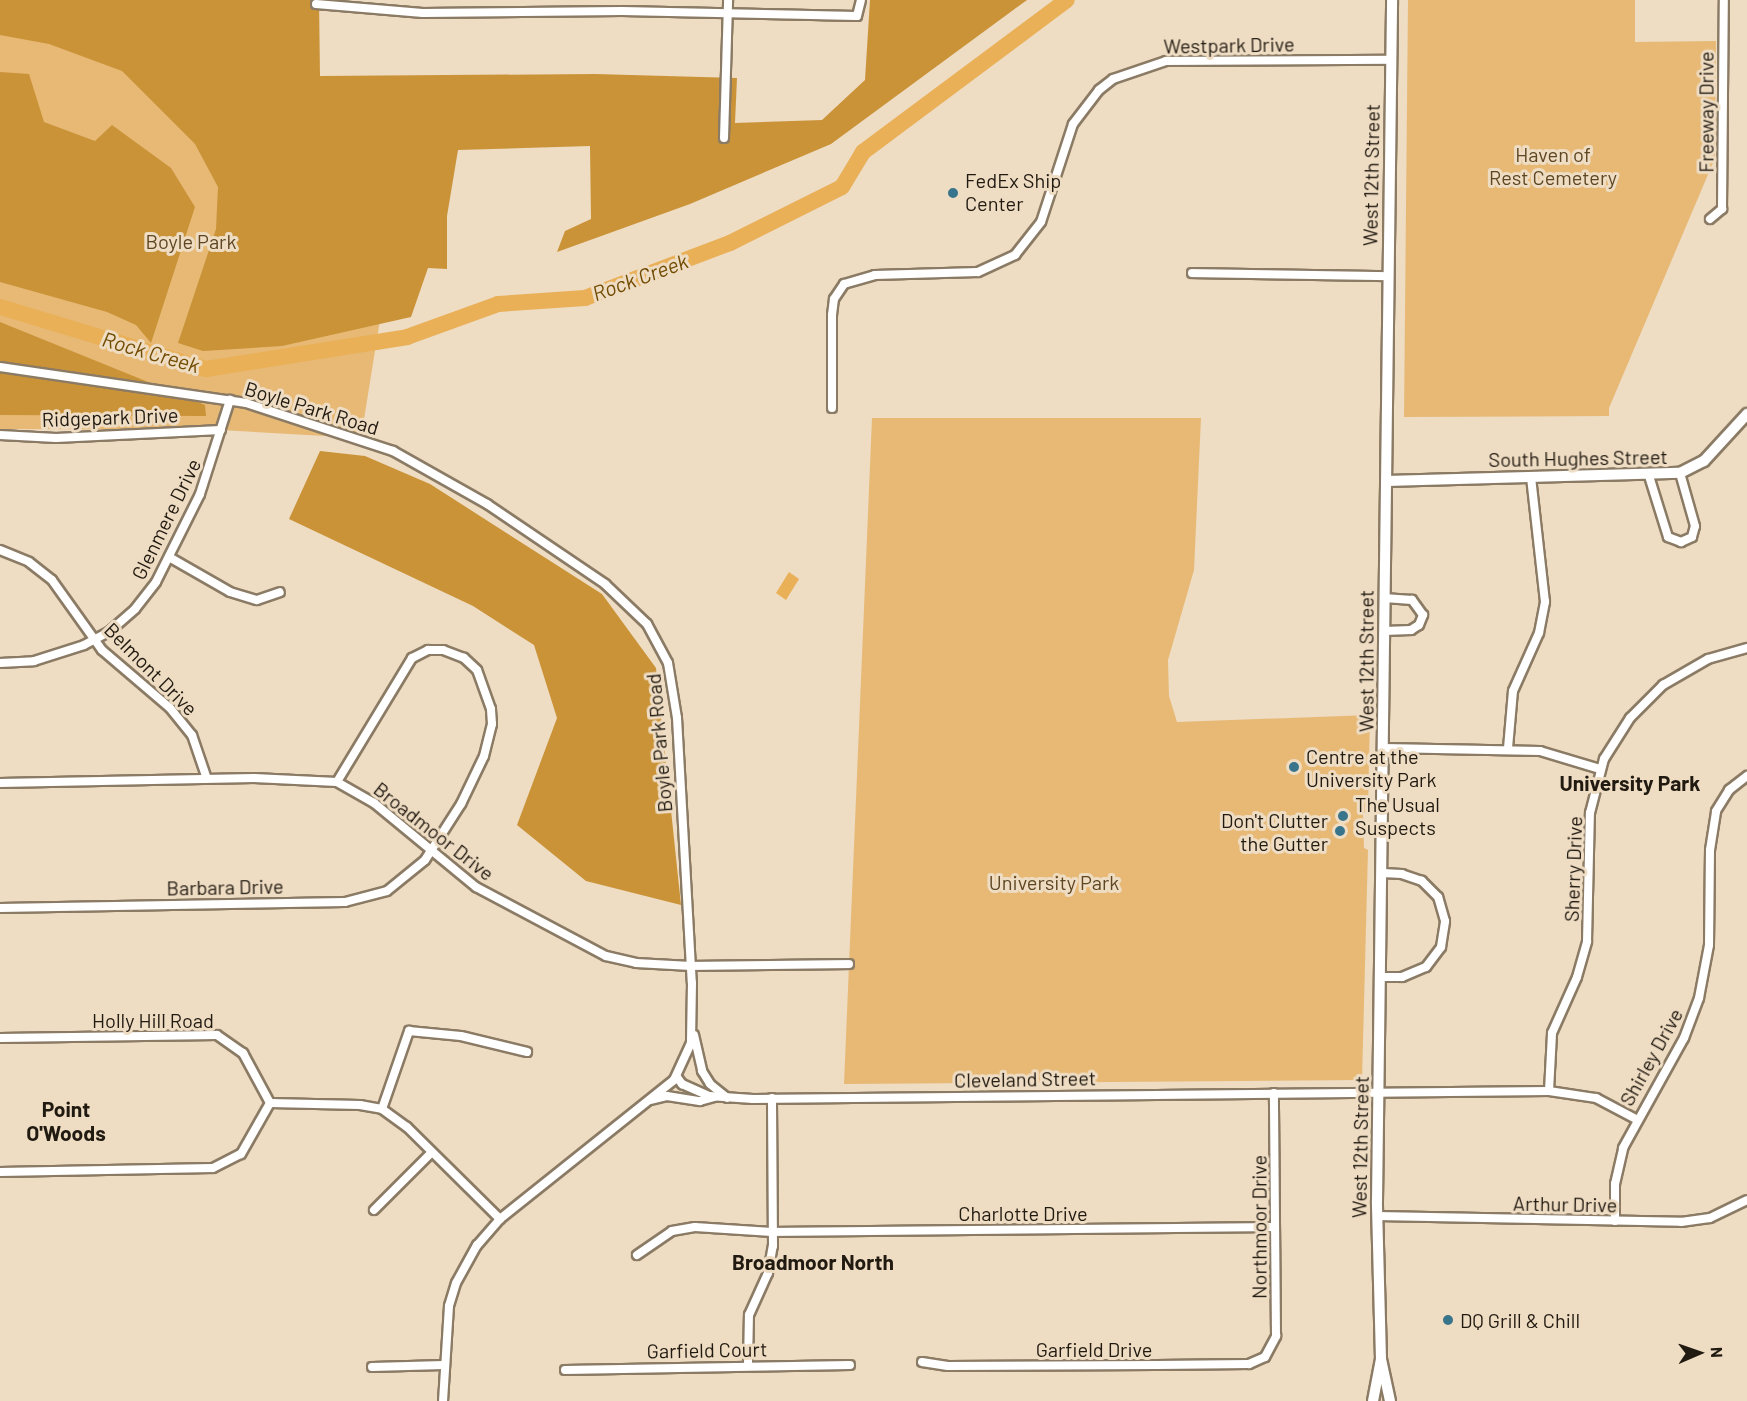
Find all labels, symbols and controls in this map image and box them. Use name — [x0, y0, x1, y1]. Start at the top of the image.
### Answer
street label: Westpark Drive — [1163, 32, 1295, 58]
street label: Freeway Drive — [1694, 51, 1718, 173]
street label: West 12th Street — [1358, 104, 1384, 246]
park label: Haven of Rest Cemetery — [1489, 142, 1617, 189]
place label: FedEx Ship Center — [965, 169, 1061, 216]
marker: FedEx Ship Center — [946, 186, 960, 200]
park label: Boyle Park — [146, 229, 236, 253]
water label: Rock Creek — [589, 248, 691, 306]
water label: Rock Creek — [99, 326, 203, 378]
street label: Boyle Park Road — [242, 376, 382, 440]
street label: Ridgepark Drive — [41, 403, 179, 431]
street label: South Hughes Street — [1488, 444, 1668, 472]
street label: Glenmere Drive — [126, 455, 206, 583]
street label: West 12th Street — [1354, 590, 1378, 732]
street label: Belmont Drive — [99, 617, 203, 721]
street label: Boyle Park Road — [641, 673, 677, 813]
place label: Centre at the University Park — [1306, 744, 1436, 791]
marker: Centre at the University Park — [1287, 760, 1301, 774]
district label: University Park — [1560, 770, 1700, 796]
street label: Broadmoor Drive — [369, 777, 499, 885]
place label: The Usual Suspects — [1355, 792, 1440, 839]
place label: Don't Clutter the Gutter — [1221, 808, 1328, 855]
marker: The Usual Suspects — [1336, 809, 1350, 823]
street label: Sherry Drive — [1559, 816, 1587, 922]
marker: Don't Clutter the Gutter — [1333, 824, 1347, 838]
park label: University Park — [989, 870, 1119, 894]
street label: Barbara Drive — [166, 874, 284, 900]
street label: Shirley Drive — [1614, 1004, 1688, 1110]
street label: Holly Hill Road — [92, 1008, 214, 1032]
street label: Cleveland Street — [954, 1066, 1096, 1092]
street label: West 12th Street — [1347, 1076, 1373, 1218]
district label: Point O'Woods — [26, 1096, 106, 1146]
street label: Northmoor Drive — [1247, 1155, 1271, 1299]
street label: Arthur Drive — [1513, 1191, 1617, 1217]
street label: Charlotte Drive — [958, 1201, 1088, 1225]
district label: Broadmoor North — [732, 1249, 894, 1275]
place label: DQ Grill & Chill — [1460, 1308, 1580, 1332]
marker: DQ Grill & Chill — [1441, 1313, 1455, 1327]
north arrow — [1669, 1323, 1729, 1383]
street label: Garfield Court — [646, 1337, 768, 1363]
street label: Garfield Drive — [1036, 1337, 1152, 1361]
text: N — [1708, 1347, 1727, 1358]

